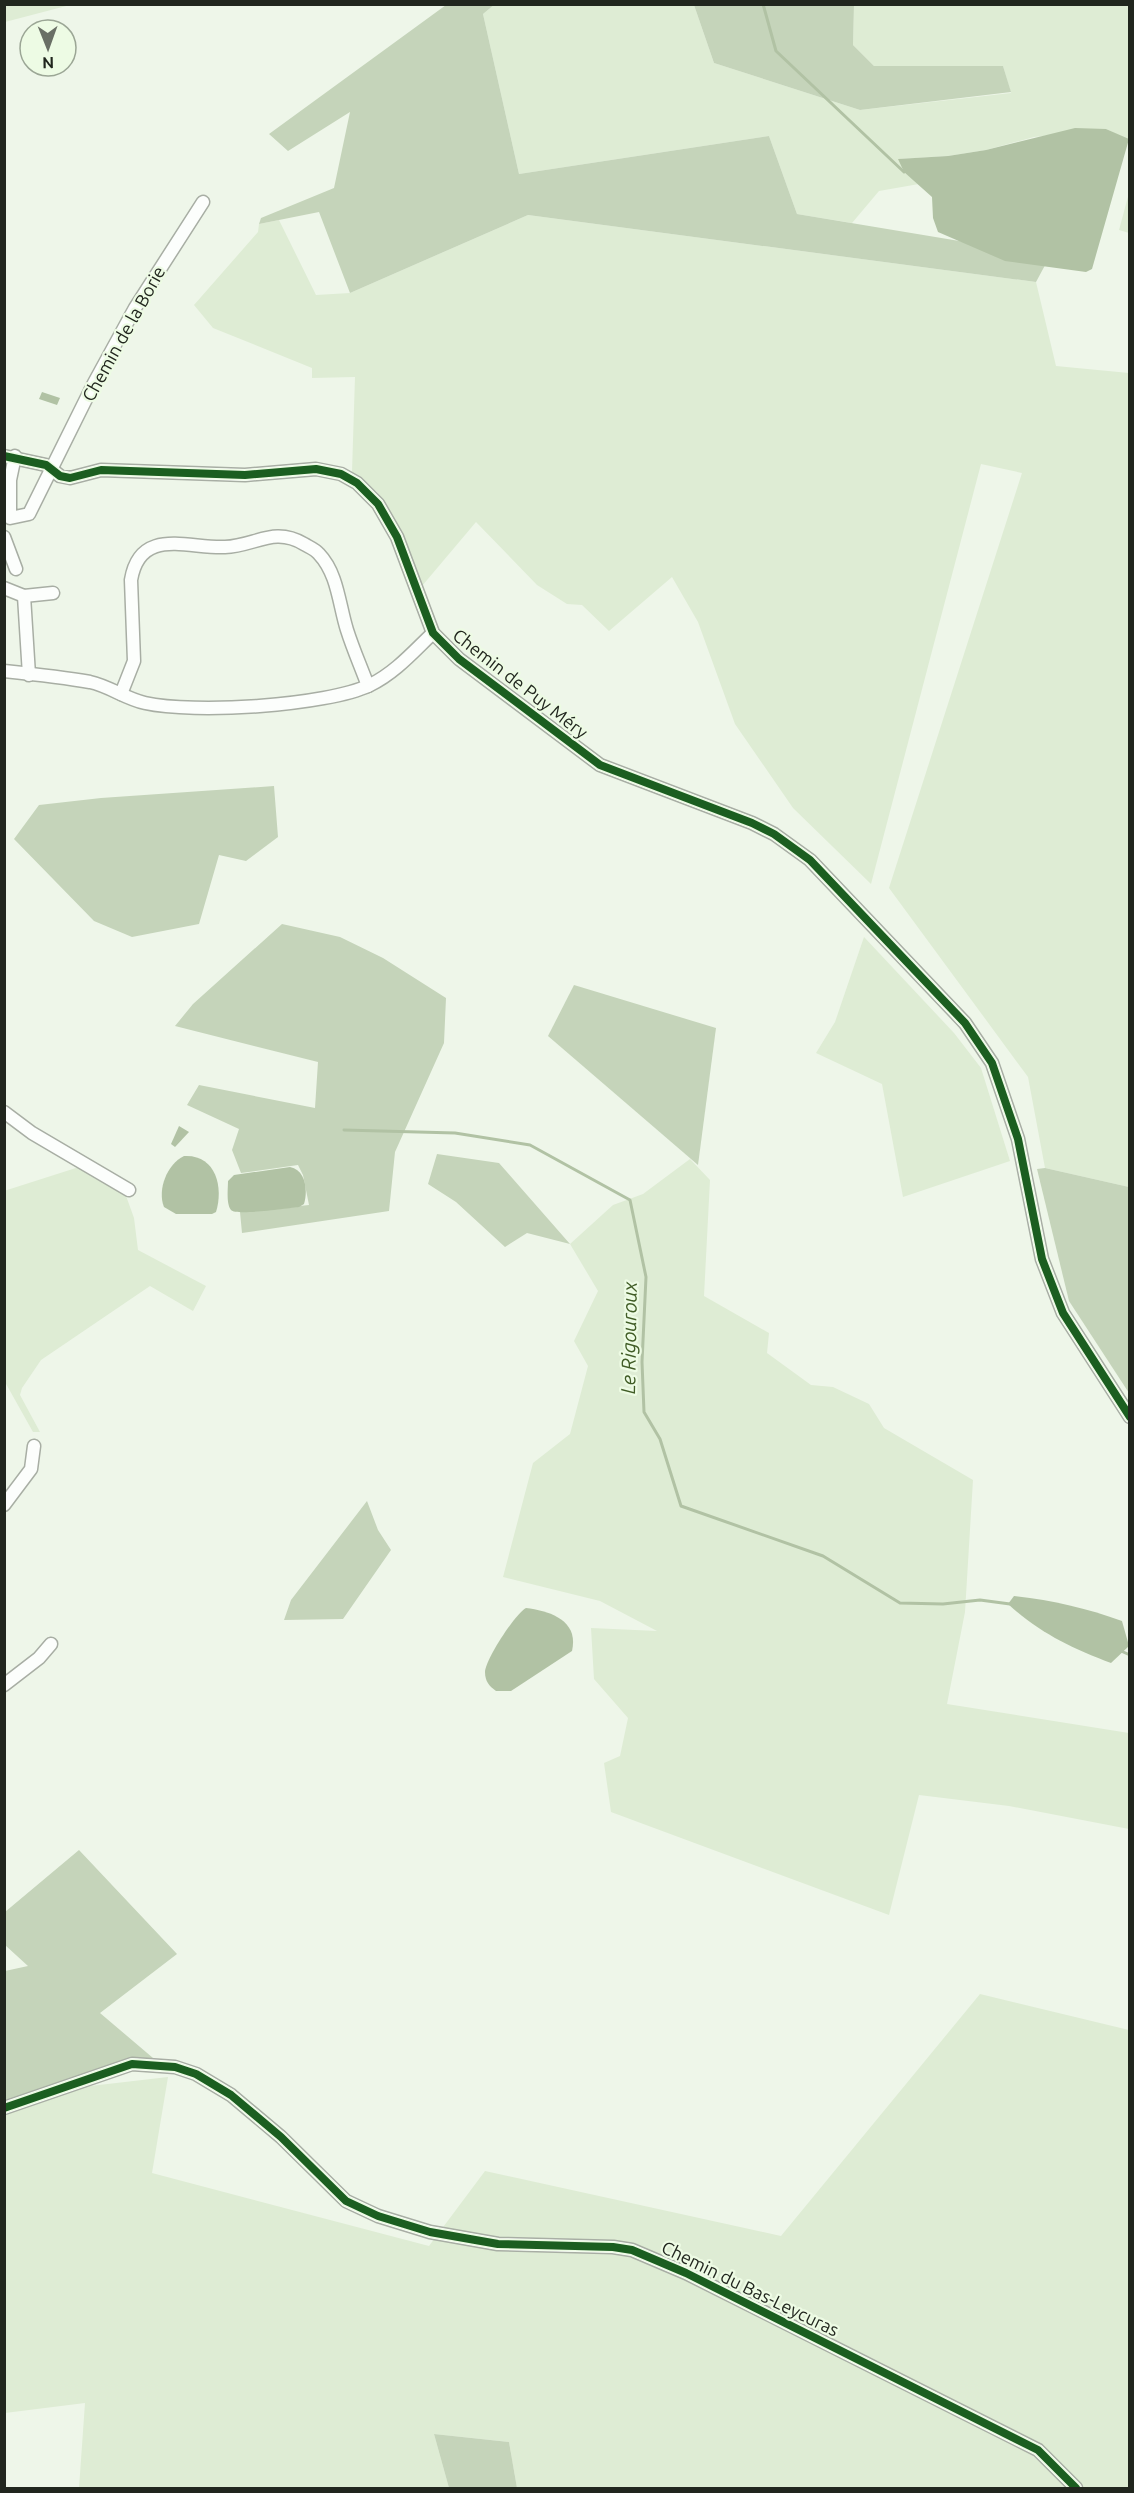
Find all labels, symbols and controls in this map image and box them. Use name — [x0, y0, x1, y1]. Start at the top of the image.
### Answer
north arrow — [18, 18, 78, 78]
text: N — [42, 54, 54, 72]
street label: Chemin de la Borie — [78, 262, 169, 405]
street label: Chemin de Puy Méry — [449, 624, 592, 742]
water label: Le Rigouroux — [616, 1281, 641, 1394]
street label: Chemin du Bas-Leycuras — [659, 2236, 842, 2340]

